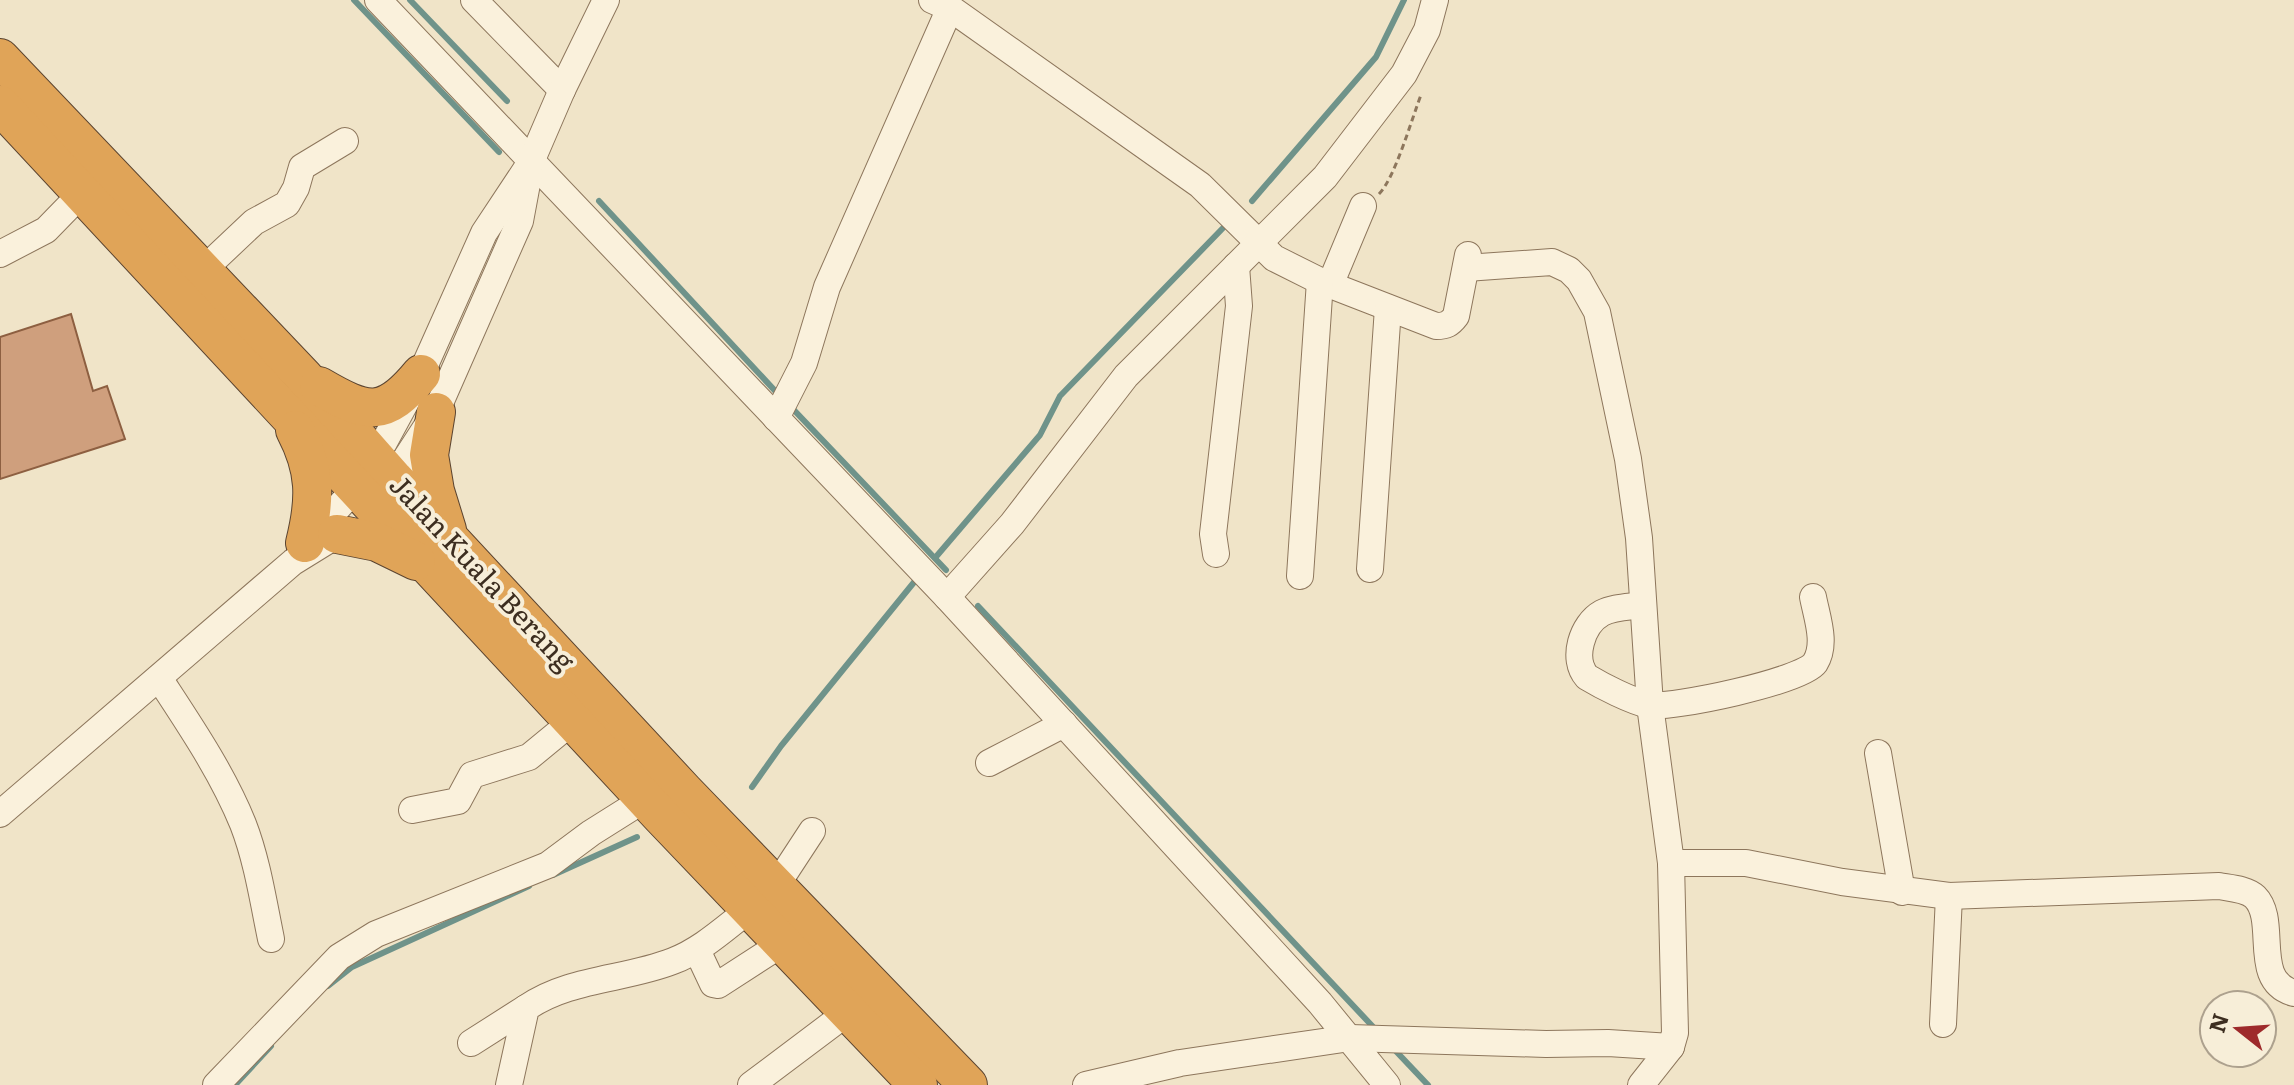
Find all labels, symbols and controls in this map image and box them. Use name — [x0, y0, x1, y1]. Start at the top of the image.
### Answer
street label: Jalan Kuala Berang — [381, 464, 586, 680]
north arrow — [2198, 989, 2278, 1069]
text: N — [2199, 1009, 2236, 1036]

